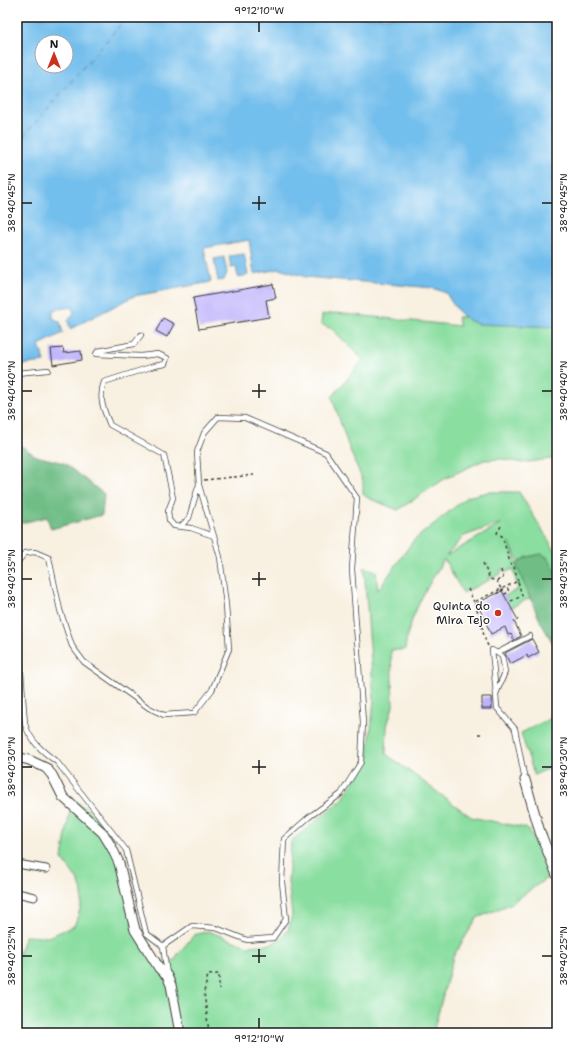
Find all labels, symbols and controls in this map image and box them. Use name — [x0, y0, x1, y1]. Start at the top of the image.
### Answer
text: 9°12'10"W — [234, 4, 284, 17]
north arrow — [34, 34, 74, 74]
text: N — [50, 37, 59, 52]
text: 38°40'45"N — [5, 173, 18, 233]
text: 38°40'45"N — [557, 173, 570, 233]
text: 38°40'40"N — [5, 361, 18, 421]
text: 38°40'40"N — [557, 361, 570, 421]
text: 38°40'35"N — [5, 549, 18, 609]
text: 38°40'35"N — [557, 549, 570, 609]
place label: Quinta do Mira Tejo — [433, 598, 490, 628]
marker: Quinta do Mira Tejo — [493, 608, 503, 618]
text: 38°40'30"N — [5, 737, 18, 797]
text: 38°40'30"N — [557, 737, 570, 797]
text: 38°40'25"N — [5, 926, 18, 986]
text: 38°40'25"N — [557, 926, 570, 986]
text: 9°12'10"W — [234, 1032, 284, 1045]

